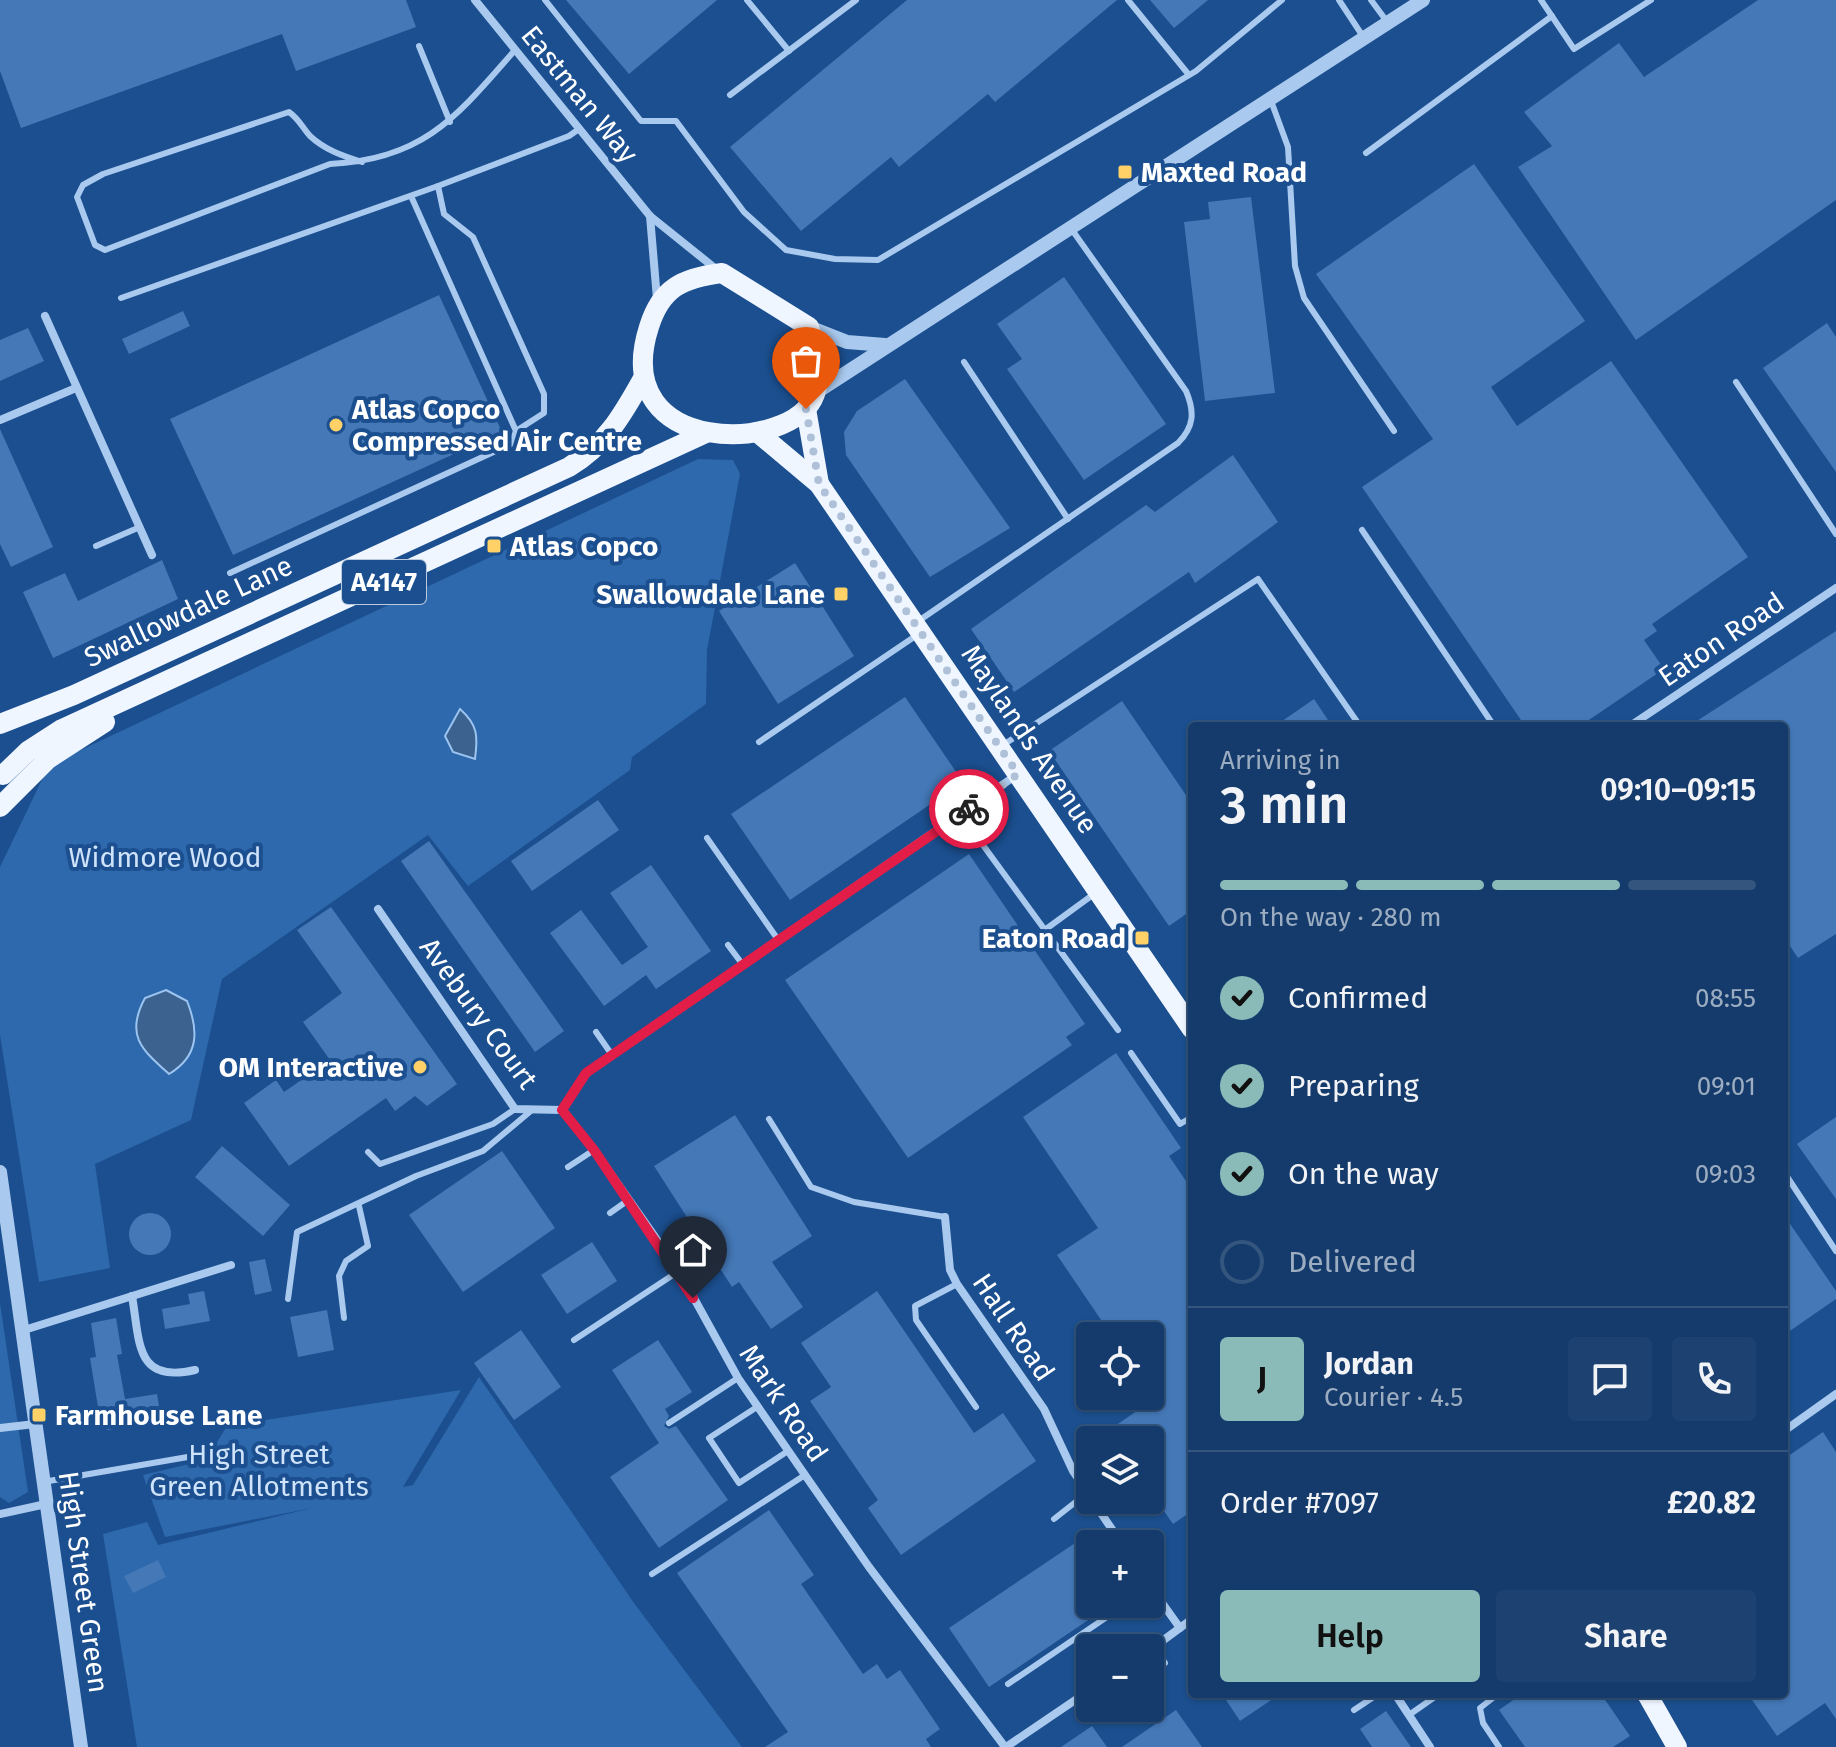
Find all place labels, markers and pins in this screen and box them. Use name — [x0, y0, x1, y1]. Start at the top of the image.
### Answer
place label: Maxted Road — [1141, 156, 1307, 189]
marker: Maxted Road — [1116, 163, 1134, 181]
pin — [772, 327, 840, 409]
place label: Atlas Copco Compressed Air Centre — [351, 393, 642, 458]
marker: Atlas Copco Compressed Air Centre — [327, 416, 345, 434]
place label: Atlas Copco — [509, 530, 658, 563]
marker: Atlas Copco — [485, 537, 503, 555]
place label: Swallowdale Lane — [596, 578, 825, 611]
marker: Swallowdale Lane — [832, 585, 850, 603]
place label: Eaton Road — [982, 922, 1126, 955]
marker: Eaton Road — [1133, 929, 1151, 947]
place label: OM Interactive — [219, 1051, 404, 1084]
marker: OM Interactive — [411, 1058, 429, 1076]
pin — [659, 1216, 727, 1298]
place label: Farmhouse Lane — [55, 1399, 262, 1432]
marker: Farmhouse Lane — [30, 1406, 48, 1424]

